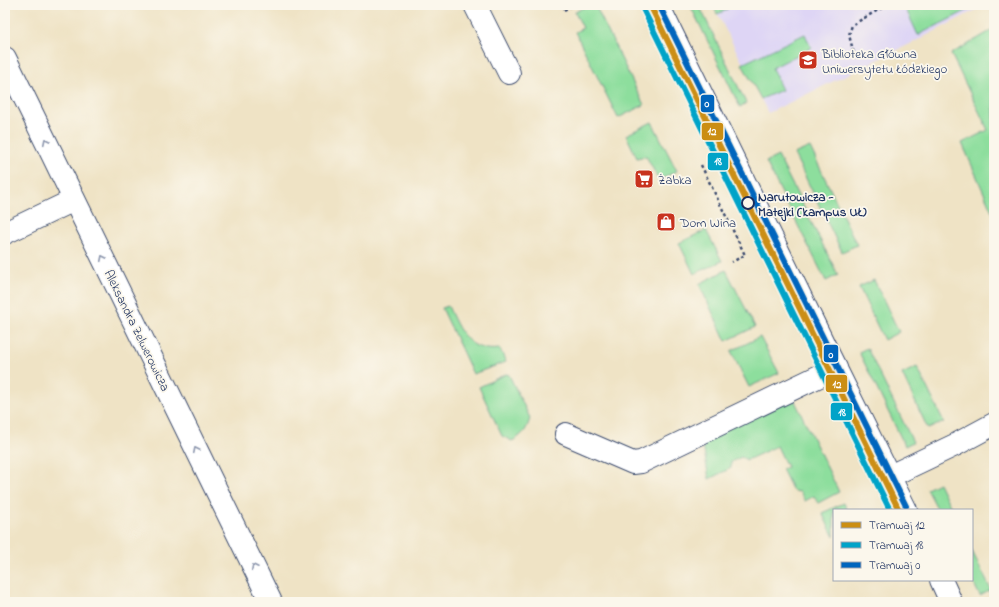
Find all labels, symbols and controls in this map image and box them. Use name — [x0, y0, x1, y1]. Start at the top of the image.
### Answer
place label: Biblioteka Główna Uniwersytetu Łódzkiego — [821, 45, 947, 80]
school or university icon: Biblioteka Główna Uniwersytetu Łódzkiego — [797, 49, 819, 71]
line badge: 0 — [700, 94, 715, 113]
text: 0 — [704, 96, 710, 112]
line badge: 12 — [701, 122, 724, 141]
text: 12 — [708, 124, 717, 140]
one-way arrow — [43, 138, 51, 145]
line badge: 18 — [707, 152, 729, 171]
text: 18 — [714, 154, 723, 170]
supermarket icon: Żabka — [633, 168, 655, 190]
place label: Żabka — [658, 171, 692, 190]
place label: Narutowicza - Matejki (kampus UŁ) — [758, 188, 867, 222]
marker: Narutowicza - Matejki (kampus UŁ) — [741, 196, 755, 210]
shop icon: Dom Wina — [655, 211, 677, 233]
place label: Dom Wina — [679, 214, 736, 233]
one-way arrow — [100, 255, 108, 262]
street label: Aleksandra Zelwerowicza — [99, 267, 174, 395]
line badge: 0 — [823, 344, 839, 363]
text: 0 — [828, 347, 834, 363]
line badge: 12 — [825, 374, 848, 393]
text: 12 — [833, 377, 842, 393]
line badge: 18 — [830, 402, 853, 421]
text: 18 — [838, 405, 847, 421]
one-way arrow — [193, 447, 201, 455]
legend — [833, 509, 973, 581]
text: Tramwaj 12 — [869, 517, 925, 535]
text: Tramwaj 18 — [869, 537, 924, 555]
text: Tramwaj 0 — [869, 557, 920, 575]
one-way arrow — [251, 564, 258, 571]

